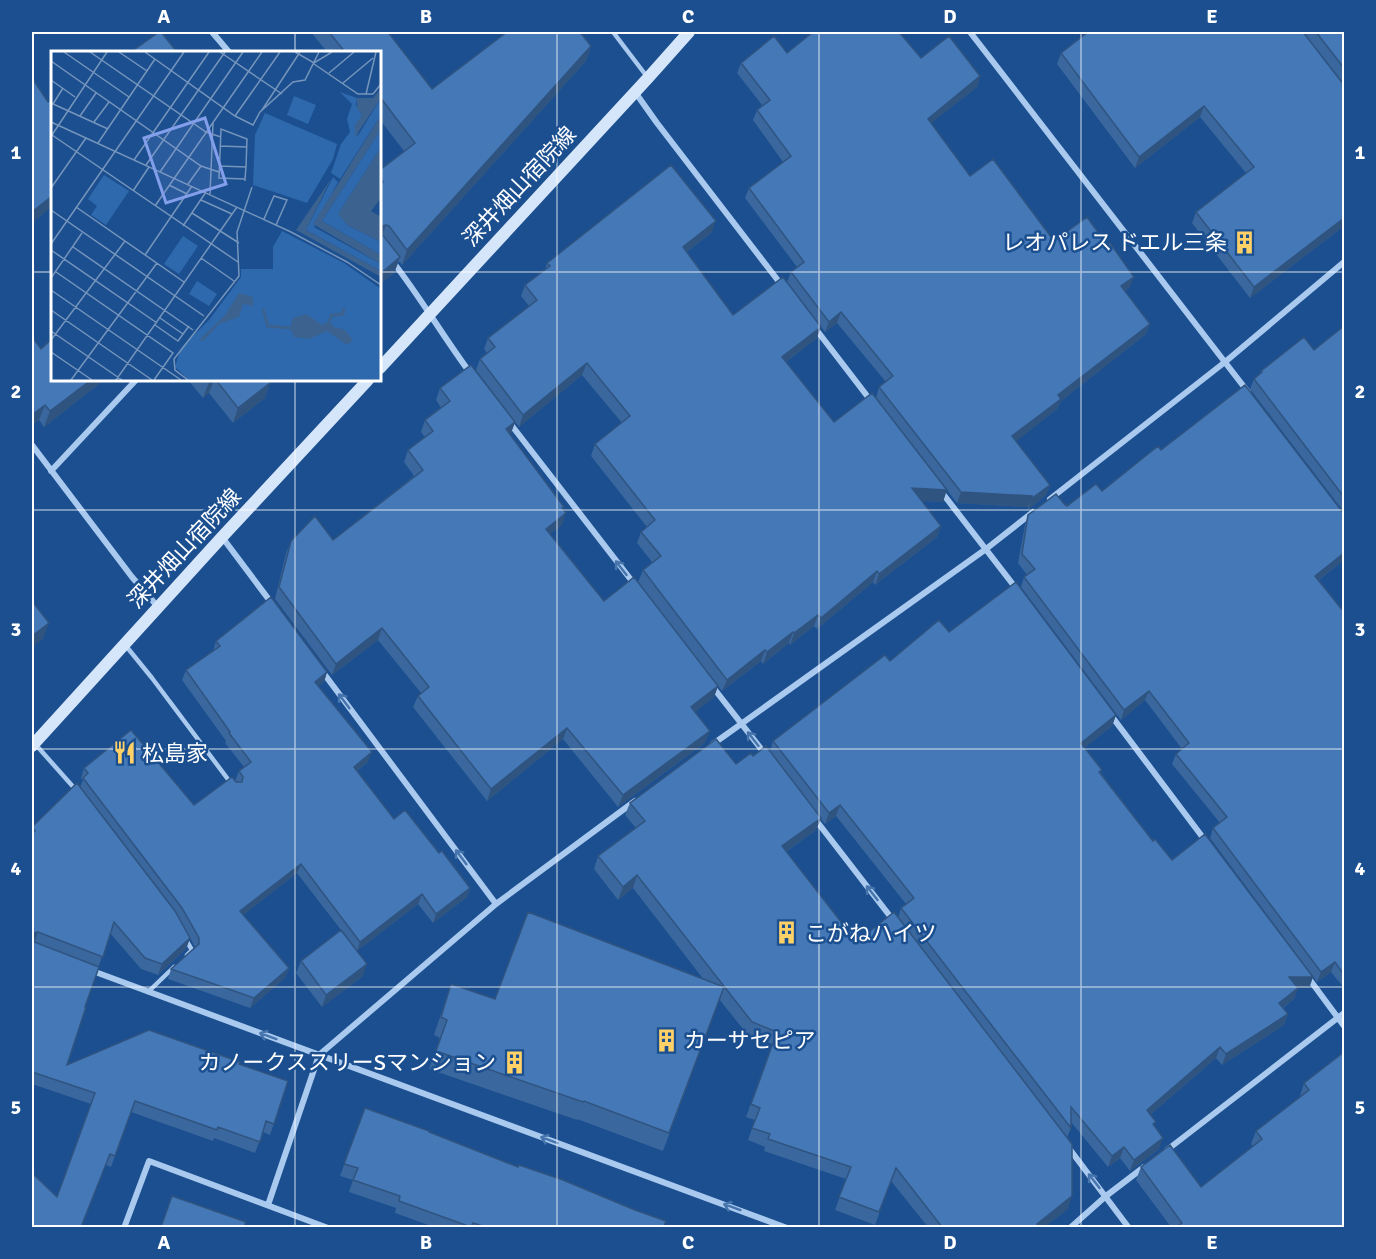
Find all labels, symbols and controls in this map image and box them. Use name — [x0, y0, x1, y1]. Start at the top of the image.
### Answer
text: A — [158, 4, 171, 29]
text: B — [420, 4, 432, 29]
text: C — [682, 4, 694, 29]
text: D — [943, 4, 957, 29]
text: E — [1206, 4, 1218, 29]
inset map — [51, 51, 381, 381]
street label: 深井畑山宿院線 — [457, 121, 582, 252]
text: 1 — [11, 140, 22, 165]
text: 1 — [1355, 140, 1366, 165]
place label: レオパレス ドエル三条 — [1002, 229, 1227, 256]
building icon: レオパレス ドエル三条 — [1232, 229, 1258, 255]
text: 2 — [11, 379, 21, 404]
text: 2 — [1355, 379, 1365, 404]
street label: 深井畑山宿院線 — [122, 483, 247, 614]
one-way arrow — [615, 560, 628, 576]
text: 3 — [11, 617, 21, 642]
text: 3 — [1355, 617, 1365, 642]
one-way arrow — [338, 693, 350, 709]
one-way arrow — [747, 731, 760, 747]
restaurant icon: 松島家 — [111, 740, 137, 766]
place label: 松島家 — [142, 740, 208, 767]
one-way arrow — [455, 849, 467, 865]
text: 4 — [11, 856, 22, 881]
text: 4 — [1355, 856, 1366, 881]
one-way arrow — [866, 886, 879, 902]
building icon: こがねハイツ — [774, 920, 800, 946]
place label: こがねハイツ — [805, 920, 937, 947]
building icon: カーサセピア — [653, 1027, 679, 1053]
place label: カーサセピア — [684, 1027, 816, 1054]
one-way arrow — [259, 1030, 277, 1041]
place label: カノークススリーSマンション — [198, 1049, 496, 1076]
building icon: カノークススリーSマンション — [501, 1049, 527, 1075]
text: 5 — [11, 1095, 21, 1120]
text: 5 — [1355, 1095, 1365, 1120]
one-way arrow — [540, 1134, 559, 1145]
one-way arrow — [1088, 1173, 1100, 1189]
one-way arrow — [723, 1201, 742, 1212]
text: A — [158, 1230, 171, 1255]
text: B — [420, 1230, 432, 1255]
text: C — [682, 1230, 694, 1255]
text: D — [943, 1230, 957, 1255]
text: E — [1206, 1230, 1218, 1255]

